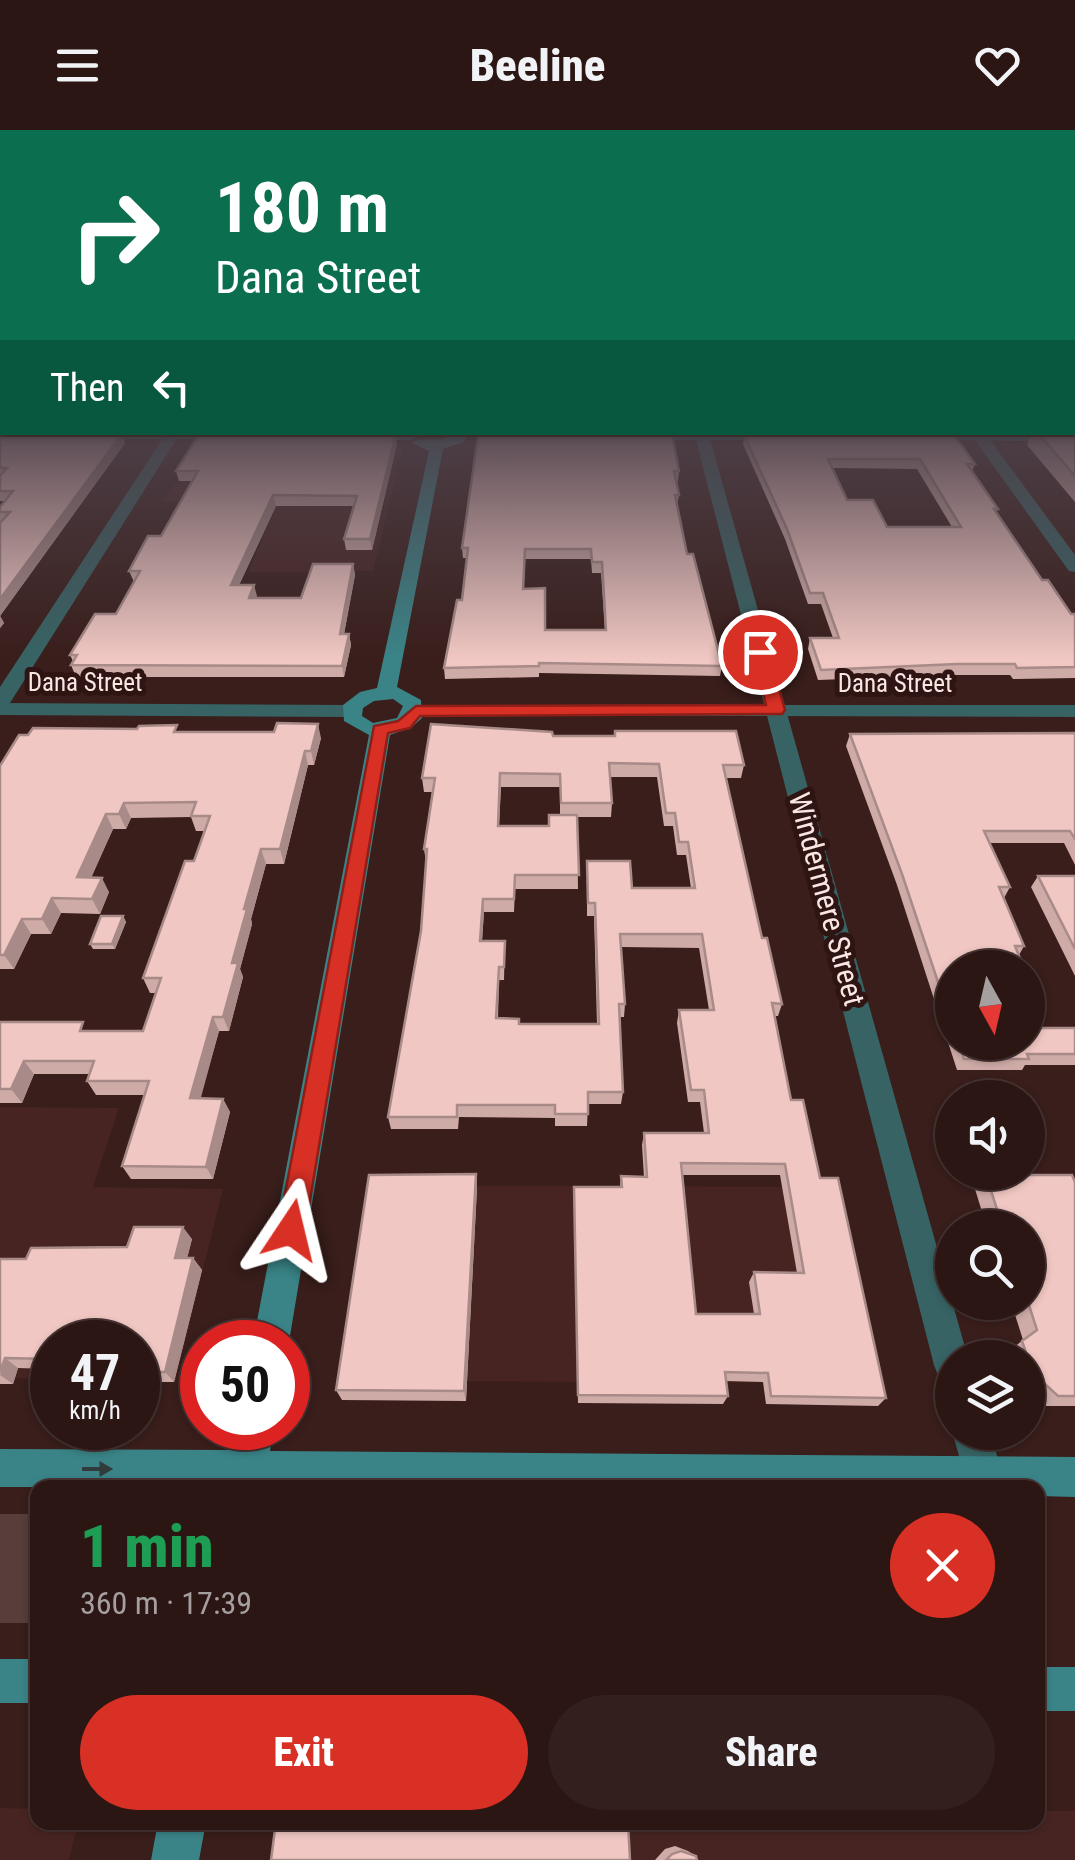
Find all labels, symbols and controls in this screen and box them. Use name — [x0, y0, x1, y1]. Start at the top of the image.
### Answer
icon: menu — [50, 38, 105, 93]
icon: heart — [970, 38, 1025, 93]
text: Beeline — [470, 39, 605, 92]
text: 180 m — [215, 167, 389, 249]
icon: right — [50, 170, 180, 300]
text: Dana Street — [215, 251, 421, 304]
icon: left — [144, 360, 199, 415]
text: Then — [50, 366, 124, 410]
pin — [718, 610, 803, 695]
icon: arrive — [733, 625, 788, 680]
street label: Dana Street — [28, 668, 142, 697]
street label: Dana Street — [838, 669, 952, 698]
street label: Windermere Street — [782, 789, 872, 1009]
north arrow — [935, 950, 1045, 1060]
map controls — [935, 950, 1045, 1450]
button: sound — [935, 1080, 1045, 1190]
position arrow — [239, 1178, 343, 1282]
button: search — [935, 1210, 1045, 1320]
speed limit sign: 50 — [180, 1320, 310, 1450]
button: layers — [935, 1340, 1045, 1450]
text: 47 — [70, 1344, 120, 1402]
text: km/h — [69, 1396, 121, 1425]
one-way arrow — [82, 1461, 114, 1477]
text: 1 min — [80, 1511, 214, 1582]
button: close — [890, 1513, 995, 1618]
text: 360 m · 17:39 — [80, 1584, 252, 1622]
button: Exit — [80, 1695, 528, 1810]
button: Share — [548, 1695, 995, 1810]

